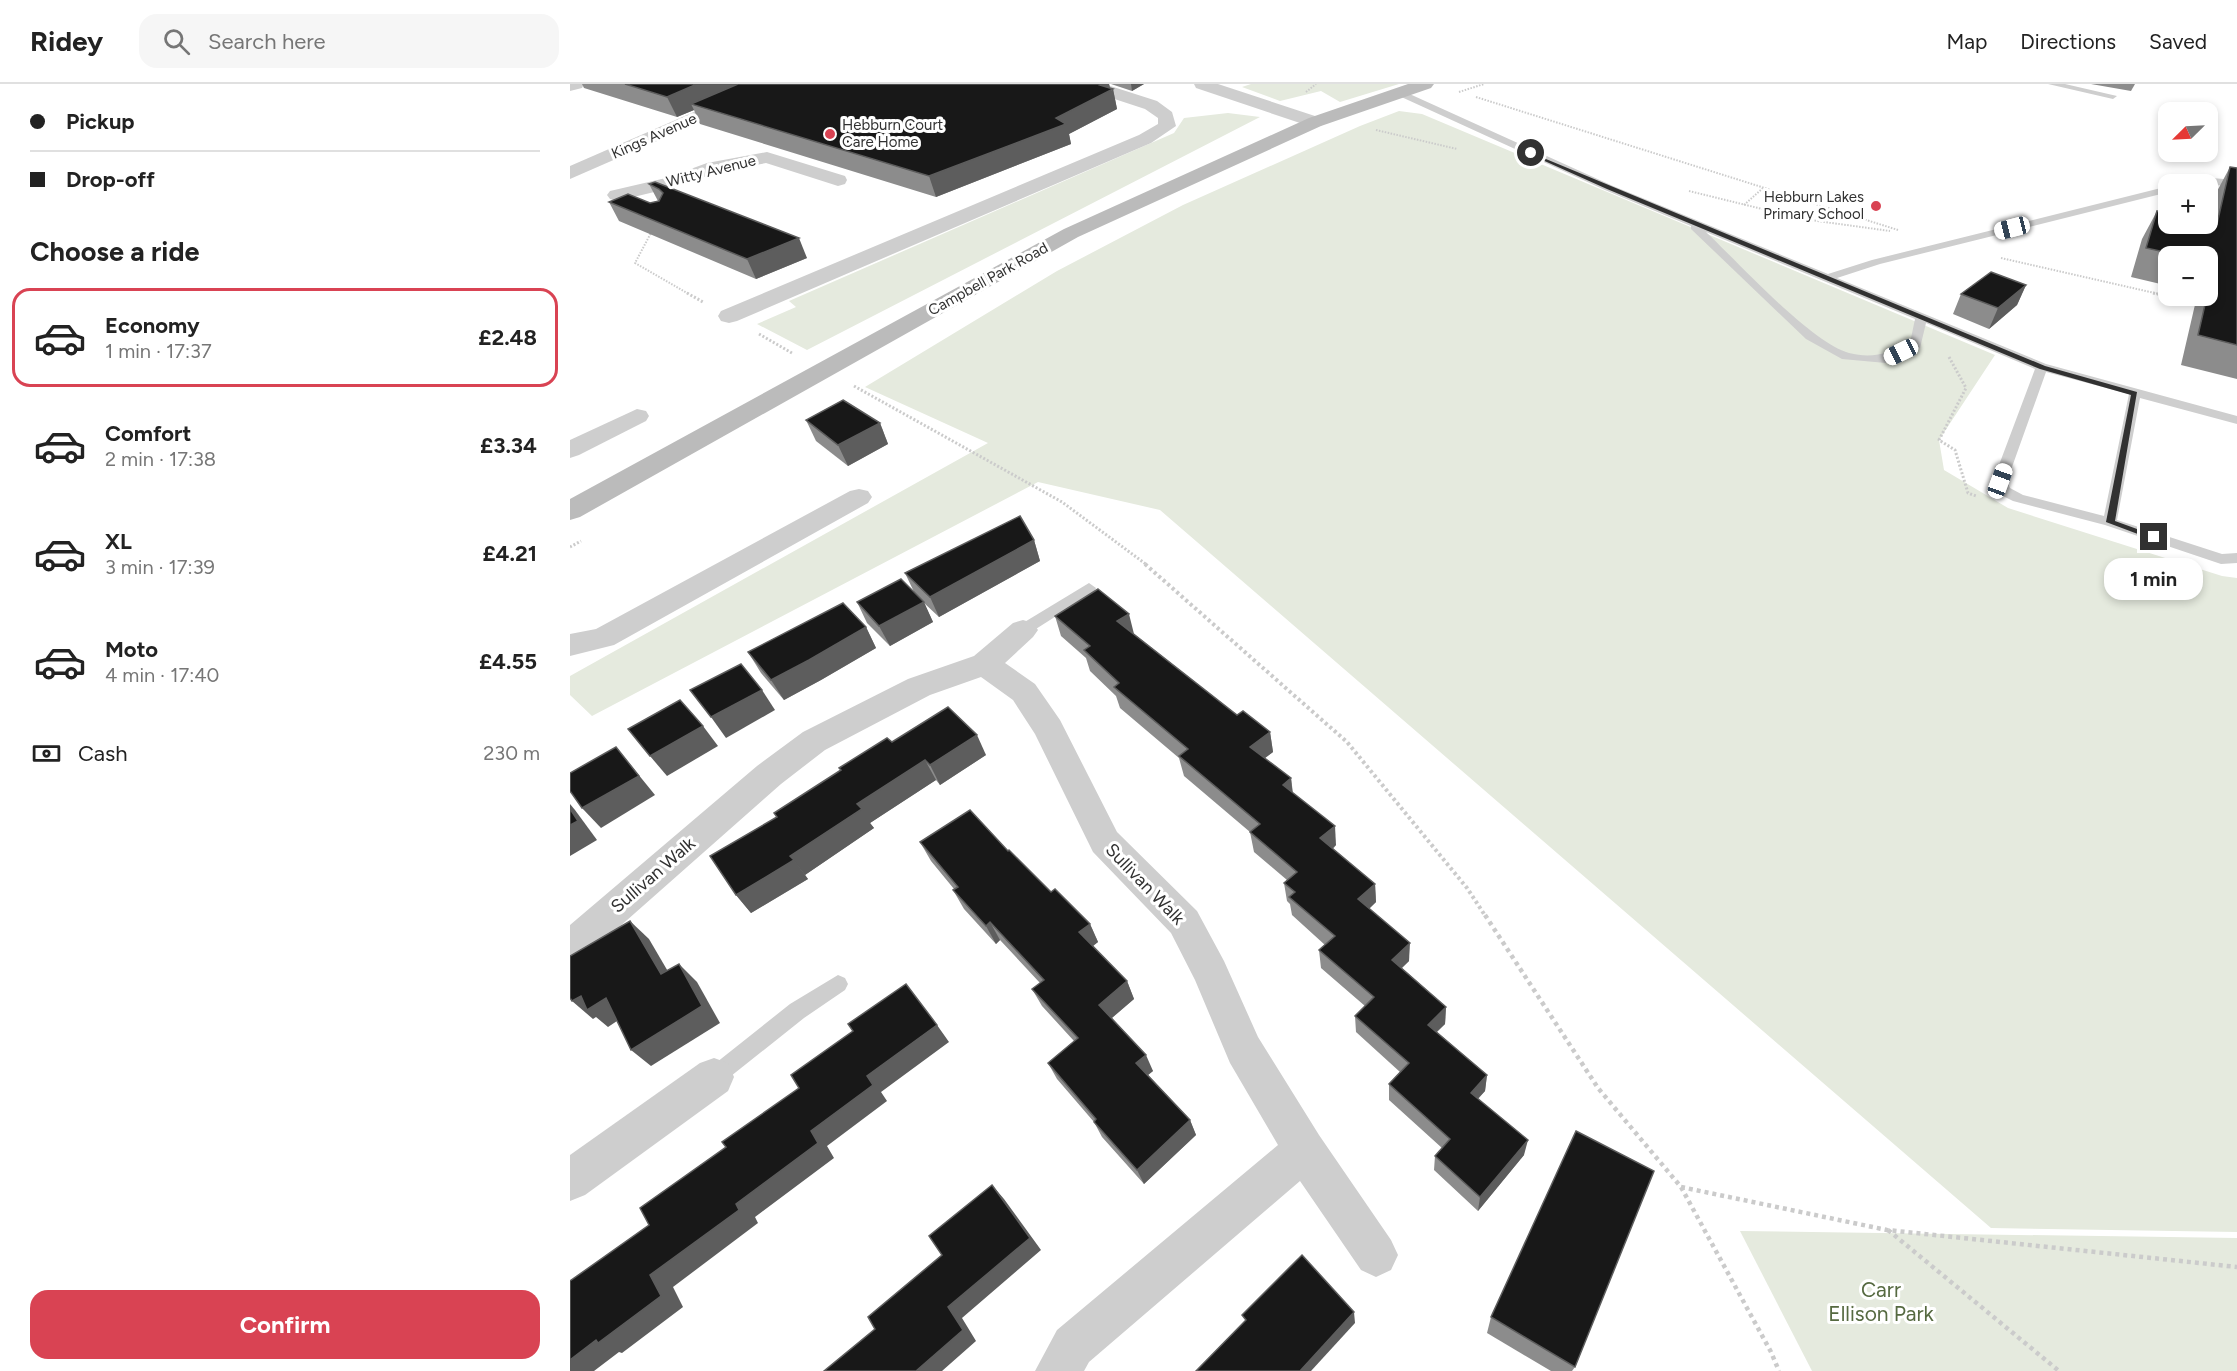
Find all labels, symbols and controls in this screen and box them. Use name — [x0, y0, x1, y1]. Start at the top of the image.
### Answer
search box — [139, 14, 559, 68]
text: Ridey — [30, 24, 103, 58]
icon: search — [160, 25, 193, 58]
text: Search here — [208, 28, 326, 55]
text: Map — [1946, 29, 1987, 54]
text: Directions — [2020, 29, 2116, 54]
text: Saved — [2149, 29, 2207, 54]
north arrow — [2158, 102, 2218, 162]
map controls — [2158, 102, 2218, 306]
text: Pickup — [66, 108, 135, 135]
street label: Kings Avenue — [609, 109, 699, 163]
place label: Hebburn Court Care Home — [842, 116, 944, 151]
marker: Hebburn Court Care Home — [823, 127, 837, 141]
route start — [1517, 139, 1544, 166]
street label: Witty Avenue — [664, 151, 758, 191]
text: Drop-off — [66, 166, 155, 193]
button: + — [2158, 174, 2218, 234]
place label: Hebburn Lakes Primary School — [1763, 188, 1864, 223]
marker: Hebburn Lakes Primary School — [1869, 199, 1883, 213]
car — [1992, 215, 2032, 241]
text: Choose a ride — [30, 235, 199, 268]
street label: Campbell Park Road — [925, 239, 1051, 319]
button: − — [2158, 246, 2218, 306]
icon: car — [33, 311, 87, 365]
text: Economy — [105, 312, 200, 339]
text: £2.48 — [478, 324, 537, 351]
car — [1881, 336, 1921, 368]
text: 1 min · 17:37 — [105, 339, 212, 363]
icon: car — [33, 419, 87, 473]
text: Comfort — [105, 420, 191, 447]
text: £3.34 — [480, 432, 537, 459]
text: 2 min · 17:38 — [105, 447, 216, 471]
car — [1985, 461, 2015, 501]
route end — [2140, 523, 2167, 550]
icon: car — [33, 527, 87, 581]
text: XL — [105, 528, 132, 555]
text: £4.21 — [483, 540, 537, 567]
text: 3 min · 17:39 — [105, 555, 215, 579]
callout: 1 min — [2104, 558, 2204, 600]
text: 1 min — [2130, 567, 2177, 591]
icon: car — [33, 635, 87, 689]
text: Moto — [105, 636, 158, 663]
text: £4.55 — [479, 648, 537, 675]
text: 4 min · 17:40 — [105, 663, 219, 687]
icon: cash — [30, 737, 63, 770]
text: Cash — [78, 740, 128, 767]
text: 230 m — [483, 741, 540, 765]
street label: Sullivan Walk — [606, 832, 700, 918]
street label: Sullivan Walk — [1101, 839, 1189, 929]
park label: Carr Ellison Park — [1828, 1277, 1934, 1326]
button: Confirm — [30, 1290, 540, 1359]

